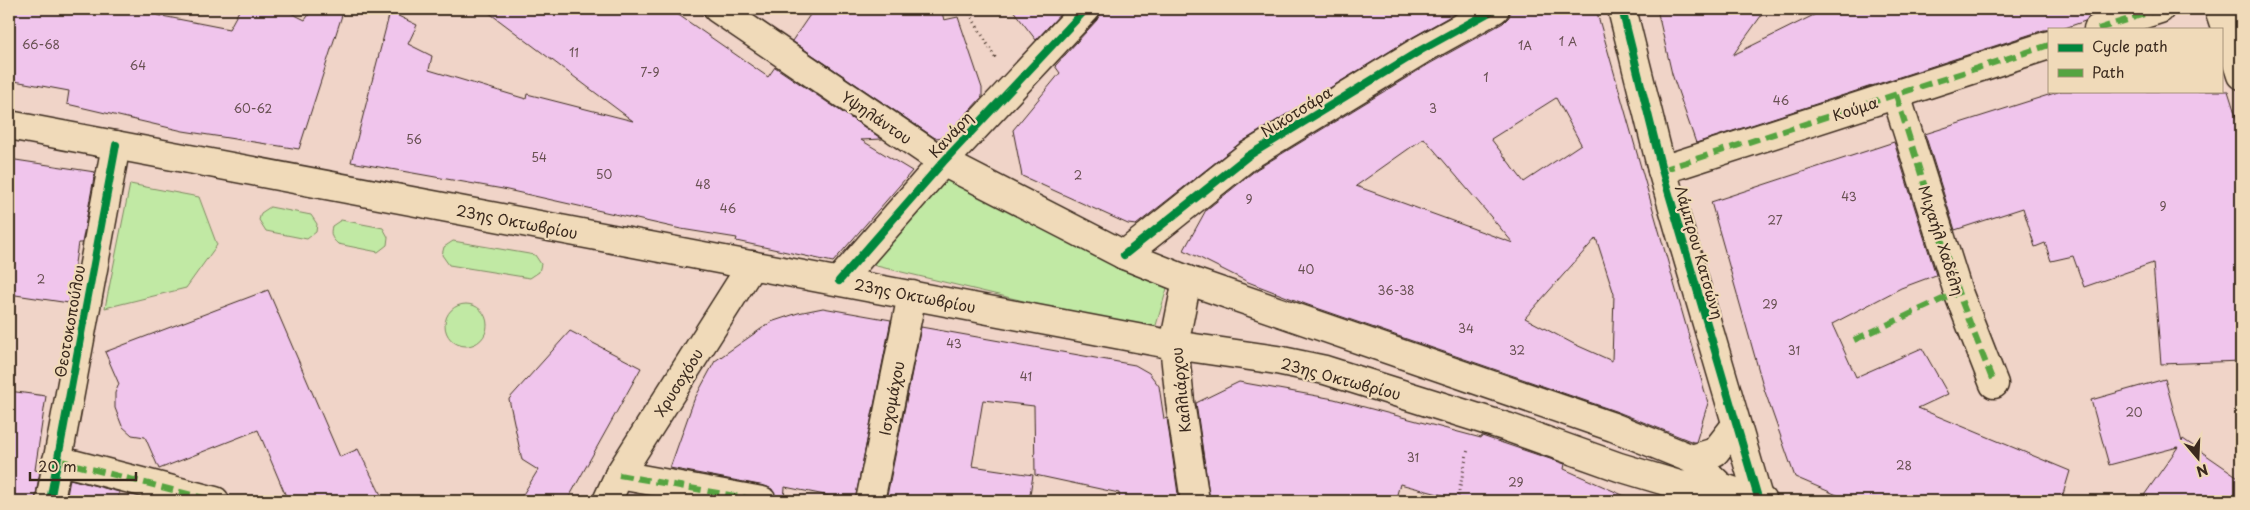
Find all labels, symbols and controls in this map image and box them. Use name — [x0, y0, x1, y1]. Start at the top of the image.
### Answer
legend — [2048, 28, 2222, 92]
house number: 1 A — [1559, 32, 1577, 50]
text: Cycle path — [2092, 34, 2168, 57]
house number: 66-68 — [22, 35, 60, 53]
house number: 1A — [1518, 36, 1532, 54]
house number: 11 — [569, 43, 579, 61]
house number: 64 — [130, 56, 146, 74]
text: Path — [2092, 60, 2124, 83]
house number: 7-9 — [640, 63, 660, 81]
house number: 1 — [1483, 68, 1489, 86]
street label: Νικοτσάρα — [1256, 80, 1336, 142]
street label: Υψηλάντου — [837, 85, 917, 149]
street label: Κούμα — [1829, 90, 1881, 126]
house number: 46 — [1773, 91, 1789, 109]
house number: 60-62 — [234, 99, 273, 117]
house number: 3 — [1429, 99, 1437, 117]
street label: Κανάρη — [922, 106, 978, 162]
house number: 56 — [406, 130, 422, 148]
house number: 54 — [531, 148, 547, 166]
house number: 50 — [596, 165, 612, 183]
house number: 2 — [1074, 166, 1082, 184]
house number: 48 — [695, 175, 711, 193]
street label: Λάμπρου Κατσώνη — [1670, 182, 1730, 322]
street label: Μιχαήλ Χαδέλη — [1913, 182, 1971, 298]
house number: 43 — [1841, 187, 1857, 205]
house number: 9 — [1245, 190, 1253, 208]
house number: 9 — [2159, 197, 2167, 215]
street label: 23ης Οκτωβρίου — [454, 198, 580, 244]
house number: 46 — [720, 199, 736, 217]
house number: 27 — [1768, 211, 1783, 229]
house number: 40 — [1298, 260, 1315, 278]
street label: Θεοτοκοπούλου — [48, 263, 90, 379]
house number: 2 — [37, 270, 45, 288]
street label: 23ης Οκτωβρίου — [852, 272, 978, 318]
house number: 36-38 — [1377, 281, 1415, 299]
house number: 29 — [1762, 295, 1778, 313]
house number: 34 — [1458, 319, 1474, 337]
house number: 43 — [946, 334, 962, 352]
house number: 32 — [1509, 341, 1525, 359]
house number: 31 — [1788, 341, 1800, 359]
street label: Χρυσοχόου — [648, 343, 708, 421]
street label: Καλλιάρχου — [1164, 346, 1196, 434]
street label: 23ης Οκτωβρίου — [1278, 351, 1404, 405]
street label: Ισχομάχου — [873, 359, 909, 437]
house number: 41 — [1020, 367, 1032, 385]
house number: 20 — [2125, 403, 2143, 421]
north arrow — [2172, 432, 2222, 482]
house number: 31 — [1407, 448, 1419, 466]
scale bar — [30, 450, 136, 482]
text: 20 m — [38, 454, 77, 477]
house number: 28 — [1896, 456, 1912, 474]
text: N — [2194, 459, 2211, 482]
house number: 29 — [1508, 473, 1524, 491]

